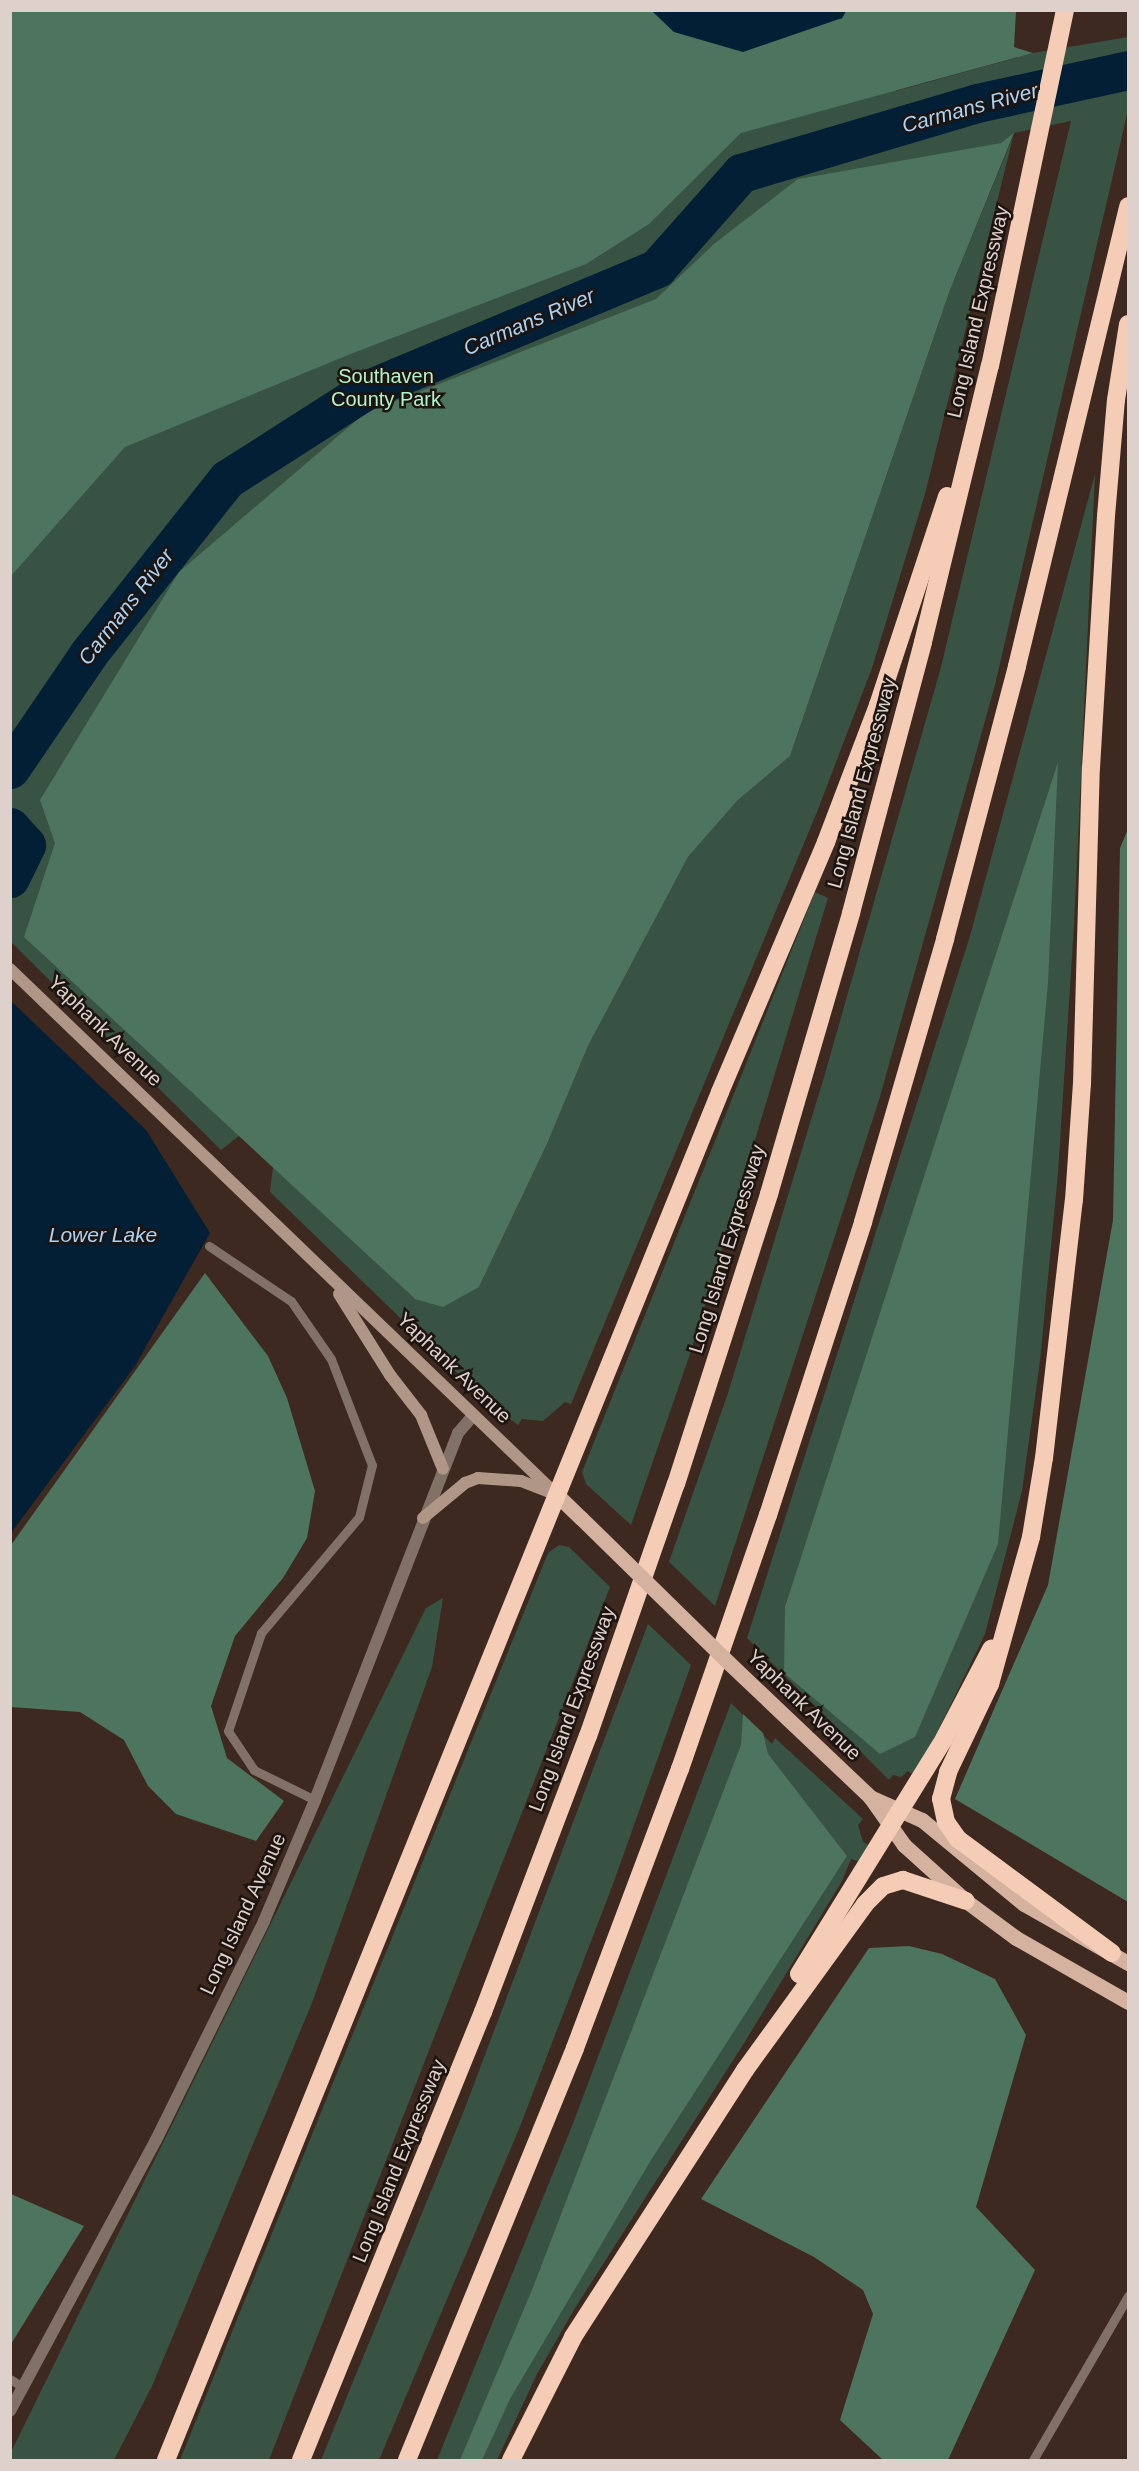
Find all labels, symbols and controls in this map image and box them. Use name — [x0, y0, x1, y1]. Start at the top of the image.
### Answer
water label: Carmans River — [899, 78, 1041, 138]
street label: Long Island Expressway — [942, 204, 1014, 420]
water label: Carmans River — [460, 283, 598, 361]
park label: Southaven County Park — [331, 364, 441, 411]
water label: Carmans River — [73, 544, 179, 670]
street label: Long Island Expressway — [822, 675, 902, 891]
street label: Yaphank Avenue — [43, 970, 167, 1092]
street label: Long Island Expressway — [684, 1142, 770, 1356]
water label: Lower Lake — [49, 1222, 157, 1248]
street label: Yaphank Avenue — [392, 1307, 516, 1429]
street label: Long Island Expressway — [524, 1603, 620, 1815]
street label: Yaphank Avenue — [742, 1644, 866, 1766]
street label: Long Island Avenue — [195, 1829, 291, 1999]
street label: Long Island Expressway — [347, 2056, 451, 2266]

